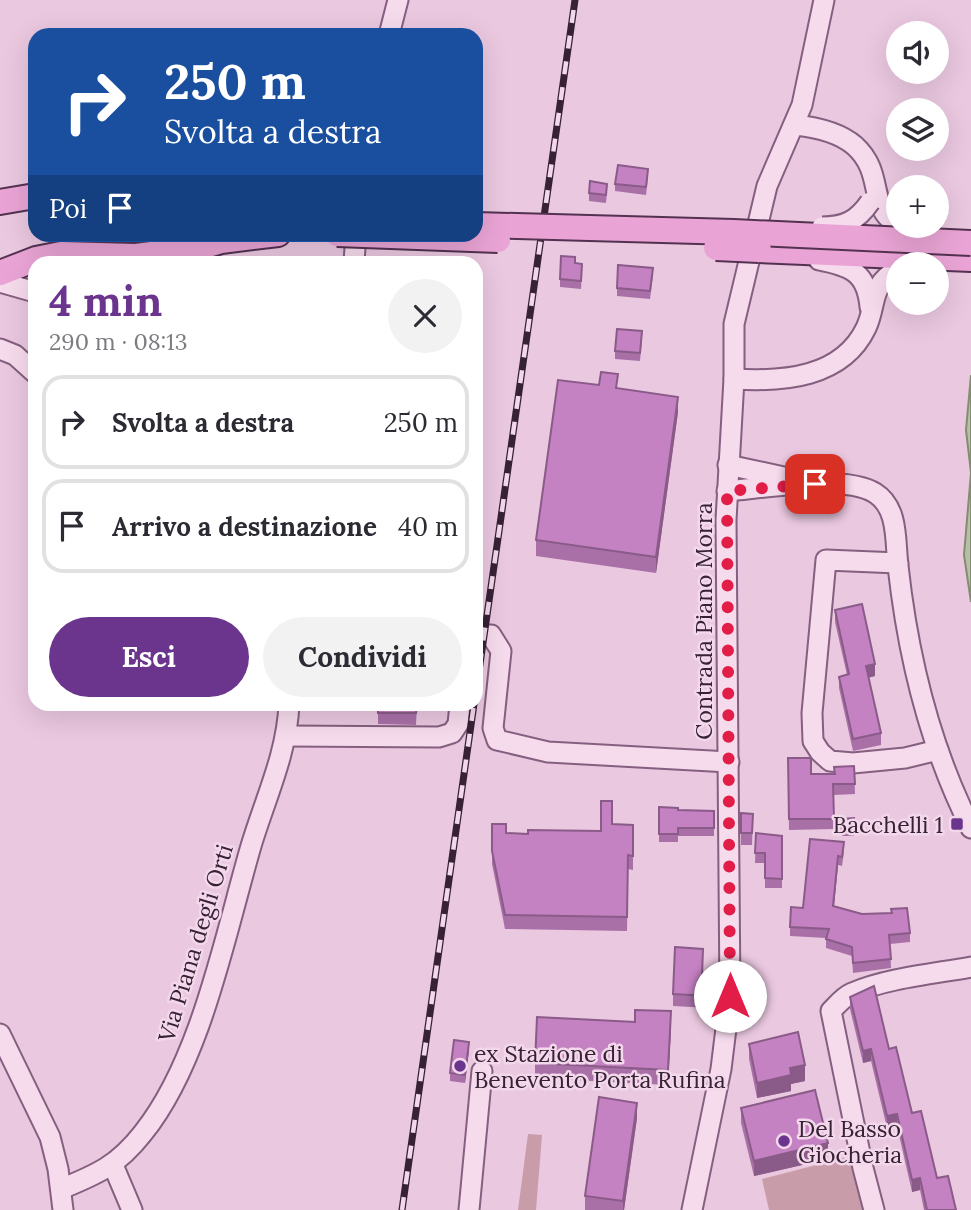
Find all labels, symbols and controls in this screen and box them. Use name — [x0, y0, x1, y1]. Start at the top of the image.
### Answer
map controls — [886, 21, 949, 315]
button: sound — [886, 21, 949, 84]
text: 250 m — [164, 50, 306, 112]
icon: right — [49, 56, 140, 147]
button: layers — [886, 98, 949, 161]
text: Svolta a destra — [164, 111, 381, 152]
button: + — [886, 175, 949, 238]
icon: arrive — [101, 189, 139, 227]
text: Poi — [49, 192, 87, 225]
button: − — [886, 252, 949, 315]
text: 4 min — [49, 274, 162, 328]
button: close — [388, 279, 462, 353]
text: 290 m · 08:13 — [49, 327, 188, 356]
icon: right — [53, 403, 91, 441]
text: Svolta a destra — [112, 406, 294, 439]
text: 250 m — [384, 406, 458, 439]
pin — [785, 454, 845, 514]
icon: arrive — [796, 465, 834, 503]
street label: Contrada Piano Morra — [689, 502, 718, 740]
icon: arrive — [53, 507, 91, 545]
text: Arrivo a destinazione — [112, 510, 377, 543]
text: 40 m — [398, 510, 458, 543]
button: Esci — [49, 617, 249, 697]
button: Condividi — [263, 617, 462, 697]
place label: Bacchelli 1 — [833, 810, 943, 839]
marker: Bacchelli 1 — [949, 816, 965, 832]
street label: Via Piana degli Orti — [151, 841, 239, 1046]
position arrow — [693, 959, 767, 1033]
place label: ex Stazione di Benevento Porta Rufina — [474, 1039, 726, 1094]
marker: ex Stazione di Benevento Porta Rufina — [452, 1058, 468, 1074]
place label: Del Basso Giocheria — [798, 1114, 902, 1169]
marker: Del Basso Giocheria — [776, 1133, 792, 1149]

